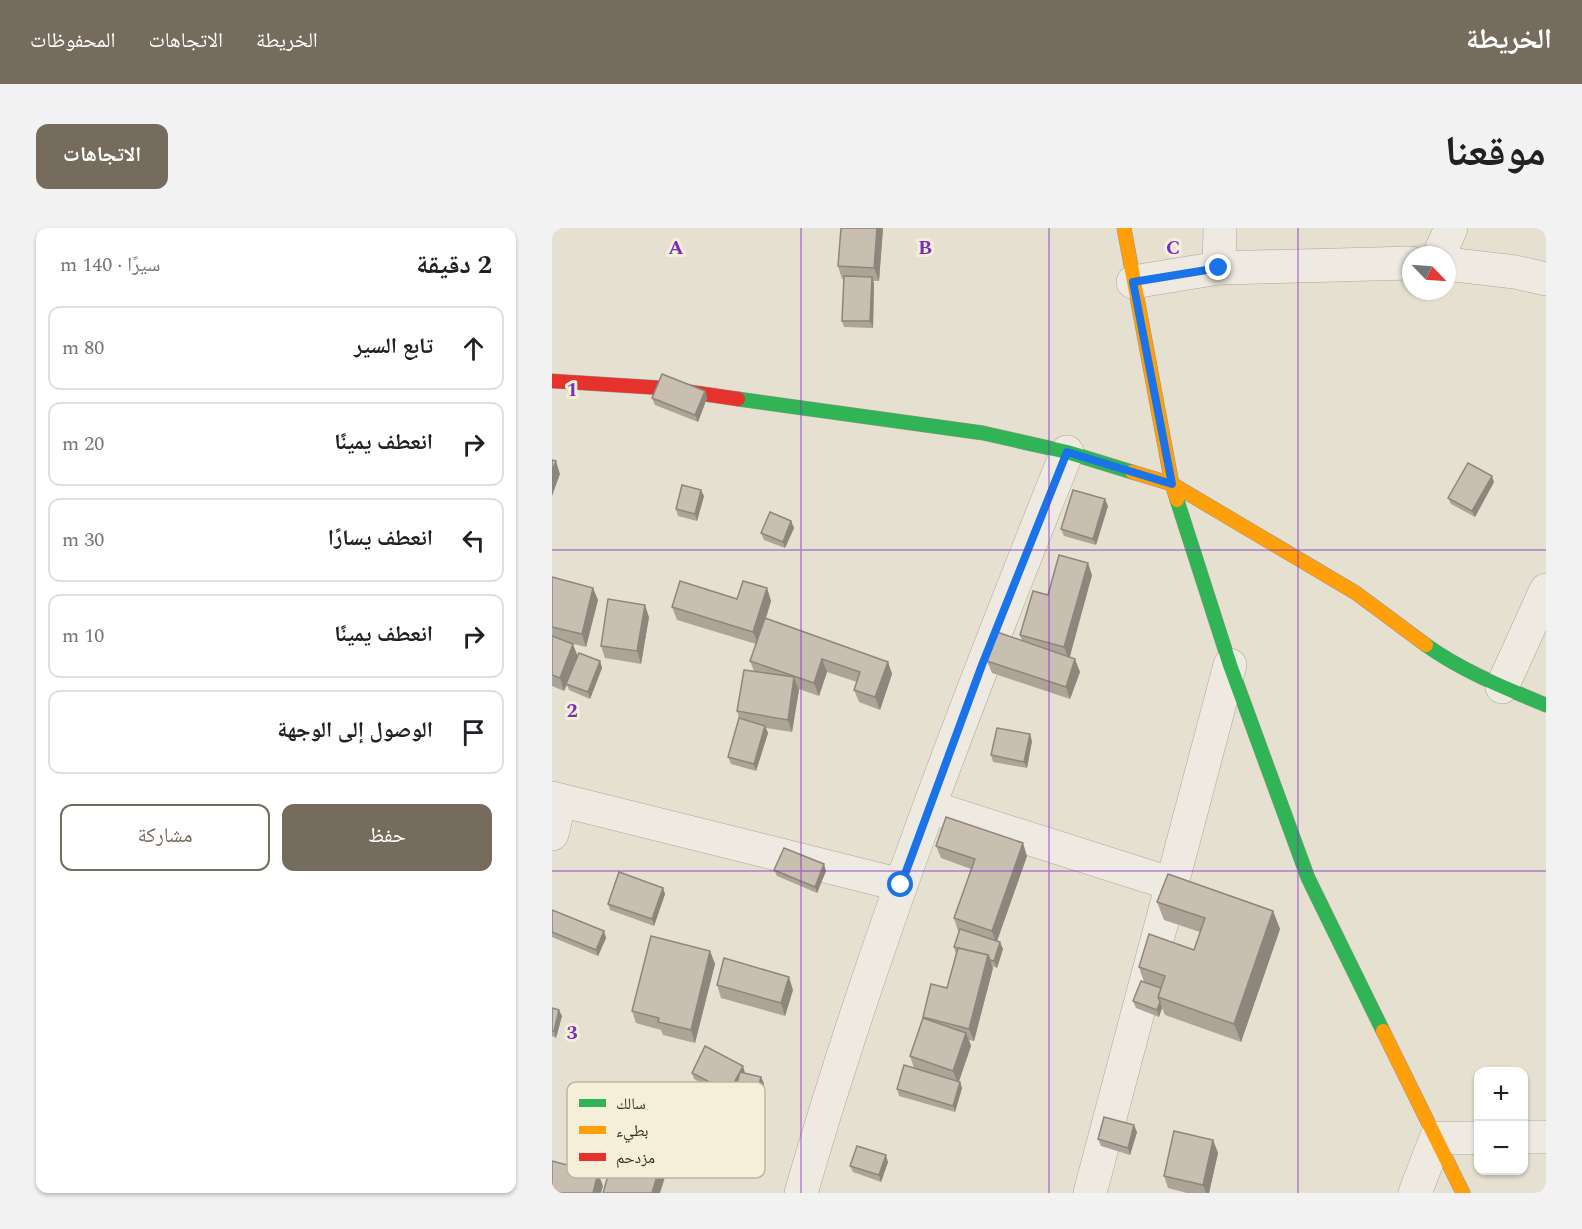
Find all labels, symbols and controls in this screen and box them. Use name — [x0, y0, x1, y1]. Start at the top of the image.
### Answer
text: الخريطة — [1466, 18, 1552, 61]
text: المحفوظات — [30, 25, 115, 57]
text: الاتجاهات — [148, 25, 223, 57]
text: الخريطة — [256, 25, 318, 57]
text: موقعنا — [1445, 121, 1546, 184]
button: الاتجاهات — [36, 124, 168, 189]
text: A — [668, 233, 684, 263]
text: B — [918, 233, 932, 263]
text: C — [1166, 233, 1180, 263]
text: 2 دقيقة — [416, 245, 492, 285]
north arrow — [1402, 246, 1456, 300]
text: سيرًا · 140 m — [60, 250, 160, 280]
route end — [1205, 254, 1231, 280]
text: تابع السير — [354, 330, 433, 363]
icon: ahead — [457, 332, 490, 365]
text: 80 m — [62, 333, 104, 363]
text: 1 — [566, 375, 578, 405]
text: انعطف يمينًا — [334, 426, 433, 459]
icon: right — [457, 428, 490, 461]
text: 20 m — [62, 429, 104, 459]
text: انعطف يسارًا — [328, 522, 433, 555]
icon: left — [457, 524, 490, 557]
text: 30 m — [62, 525, 104, 555]
text: انعطف يمينًا — [334, 618, 433, 651]
icon: right — [457, 620, 490, 653]
text: 10 m — [62, 621, 104, 651]
text: 2 — [566, 696, 578, 726]
text: الوصول إلى الوجهة — [277, 714, 433, 747]
icon: arrive — [457, 716, 490, 749]
button: مشاركة — [60, 804, 270, 871]
button: حفظ — [282, 804, 492, 871]
route start — [887, 871, 913, 897]
text: 3 — [566, 1018, 578, 1048]
map controls — [1474, 1067, 1528, 1175]
button: + — [1474, 1067, 1528, 1121]
legend — [567, 1082, 765, 1178]
text: سالك — [616, 1092, 646, 1116]
text: بطيء — [616, 1119, 648, 1143]
button: − — [1474, 1121, 1528, 1175]
text: مزدحم — [616, 1146, 655, 1170]

